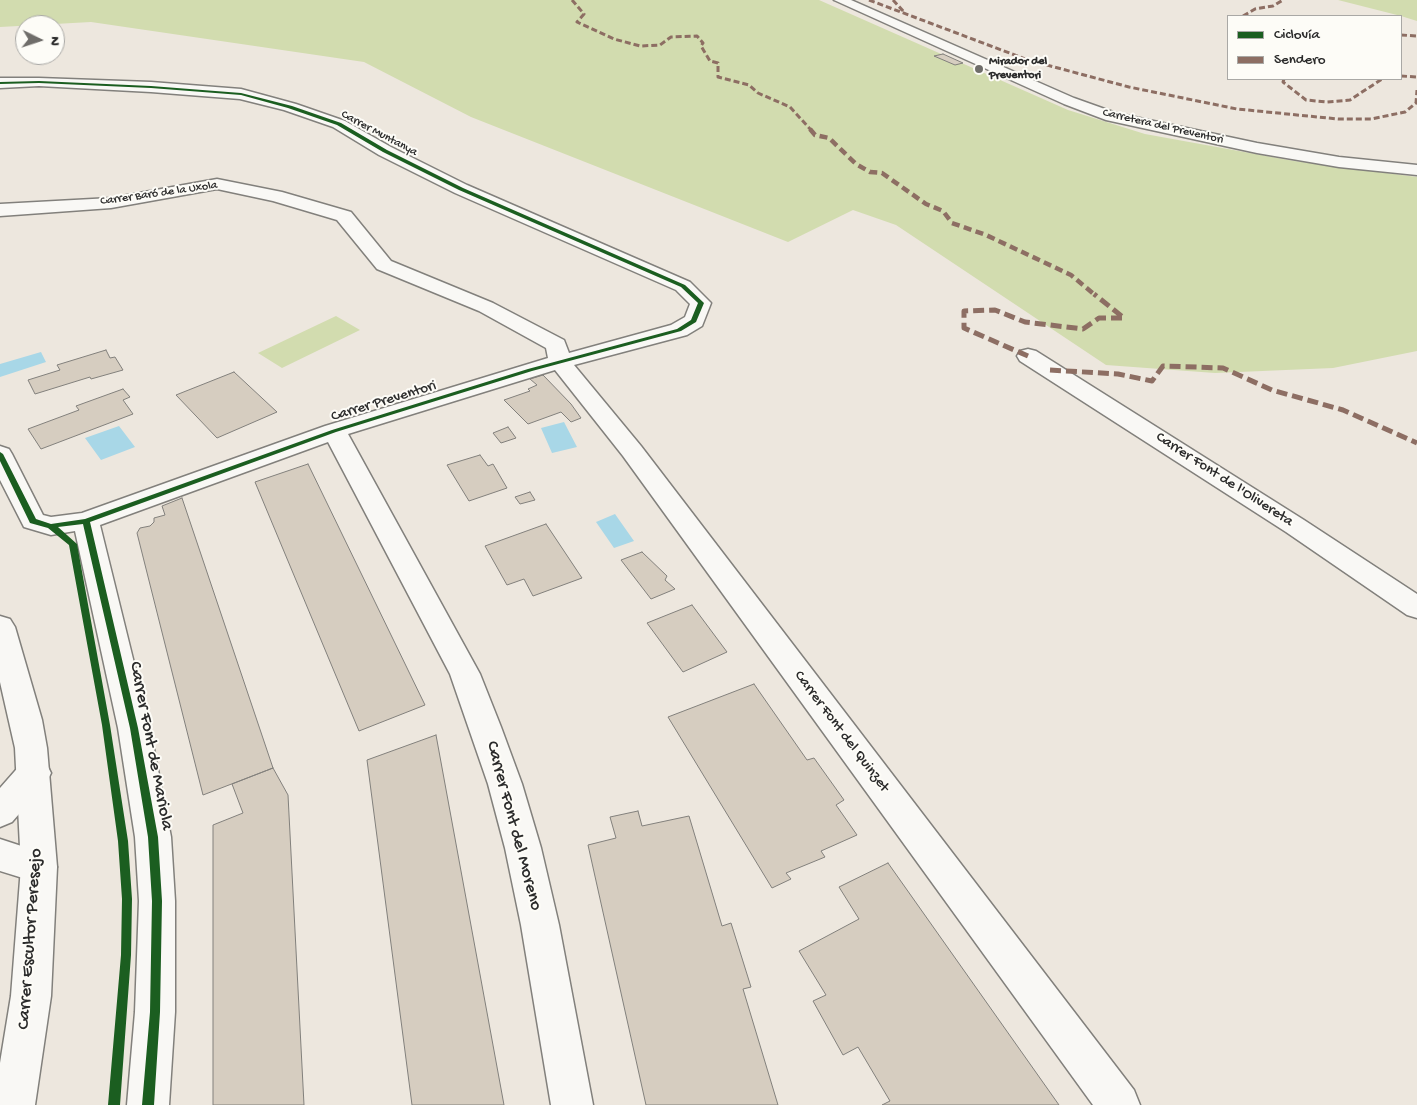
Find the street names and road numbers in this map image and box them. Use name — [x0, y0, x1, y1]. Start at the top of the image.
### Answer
street label: Carretera del Preventori — [1101, 106, 1225, 148]
street label: Carrer Muntanya — [338, 108, 420, 160]
street label: Carrer Baró de la Uxola — [100, 179, 218, 209]
street label: Carrer Preventori — [329, 377, 439, 427]
street label: Carrer Font de l'Olivereta — [1152, 429, 1296, 531]
street label: Carrer Font de Mariola — [123, 660, 177, 832]
street label: Carrer Font del Quinzet — [789, 668, 893, 796]
street label: Carrer Font del Moreno — [480, 739, 546, 913]
street label: Carrer Escultor Peresejo — [14, 848, 48, 1030]

